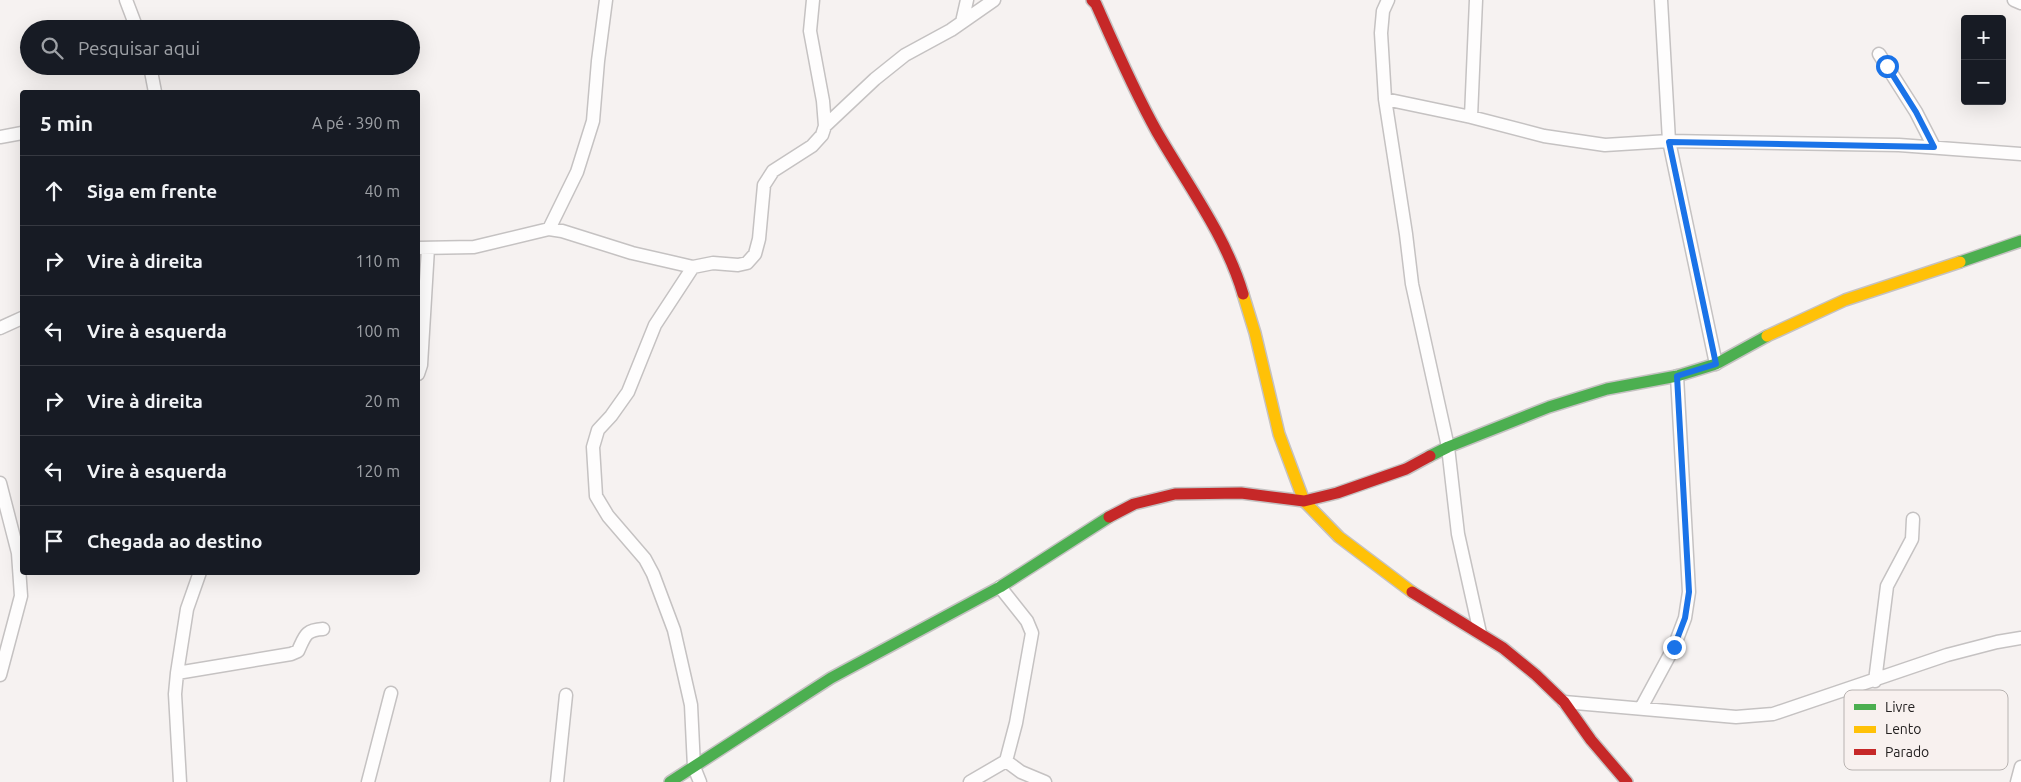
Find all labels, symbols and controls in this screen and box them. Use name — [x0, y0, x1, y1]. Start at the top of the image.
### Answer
map controls — [1961, 15, 2006, 105]
button: + — [1961, 15, 2006, 60]
search box — [20, 20, 420, 75]
icon: search — [38, 34, 66, 62]
text: Pesquisar aqui — [78, 37, 200, 59]
route start — [1876, 55, 1899, 78]
button: − — [1961, 60, 2006, 105]
text: 5 min — [40, 111, 93, 135]
text: A pé · 390 m — [312, 114, 400, 132]
icon: ahead — [40, 177, 68, 205]
text: Siga em frente — [87, 180, 217, 202]
text: 40 m — [364, 182, 400, 200]
icon: right — [40, 247, 68, 275]
text: Vire à direita — [87, 250, 203, 272]
text: 110 m — [355, 252, 400, 270]
icon: left — [40, 317, 68, 345]
text: Vire à esquerda — [87, 320, 227, 342]
text: 100 m — [355, 322, 400, 340]
icon: right — [40, 387, 68, 415]
text: Vire à direita — [87, 390, 203, 412]
text: 20 m — [364, 392, 400, 410]
icon: left — [40, 457, 68, 485]
text: Vire à esquerda — [87, 460, 227, 482]
text: 120 m — [355, 462, 400, 480]
icon: arrive — [40, 527, 68, 555]
text: Chegada ao destino — [87, 530, 263, 552]
route end — [1663, 636, 1686, 659]
legend — [1844, 690, 2008, 770]
text: Livre — [1885, 699, 1915, 715]
text: Lento — [1885, 721, 1922, 737]
text: Parado — [1885, 744, 1929, 760]

